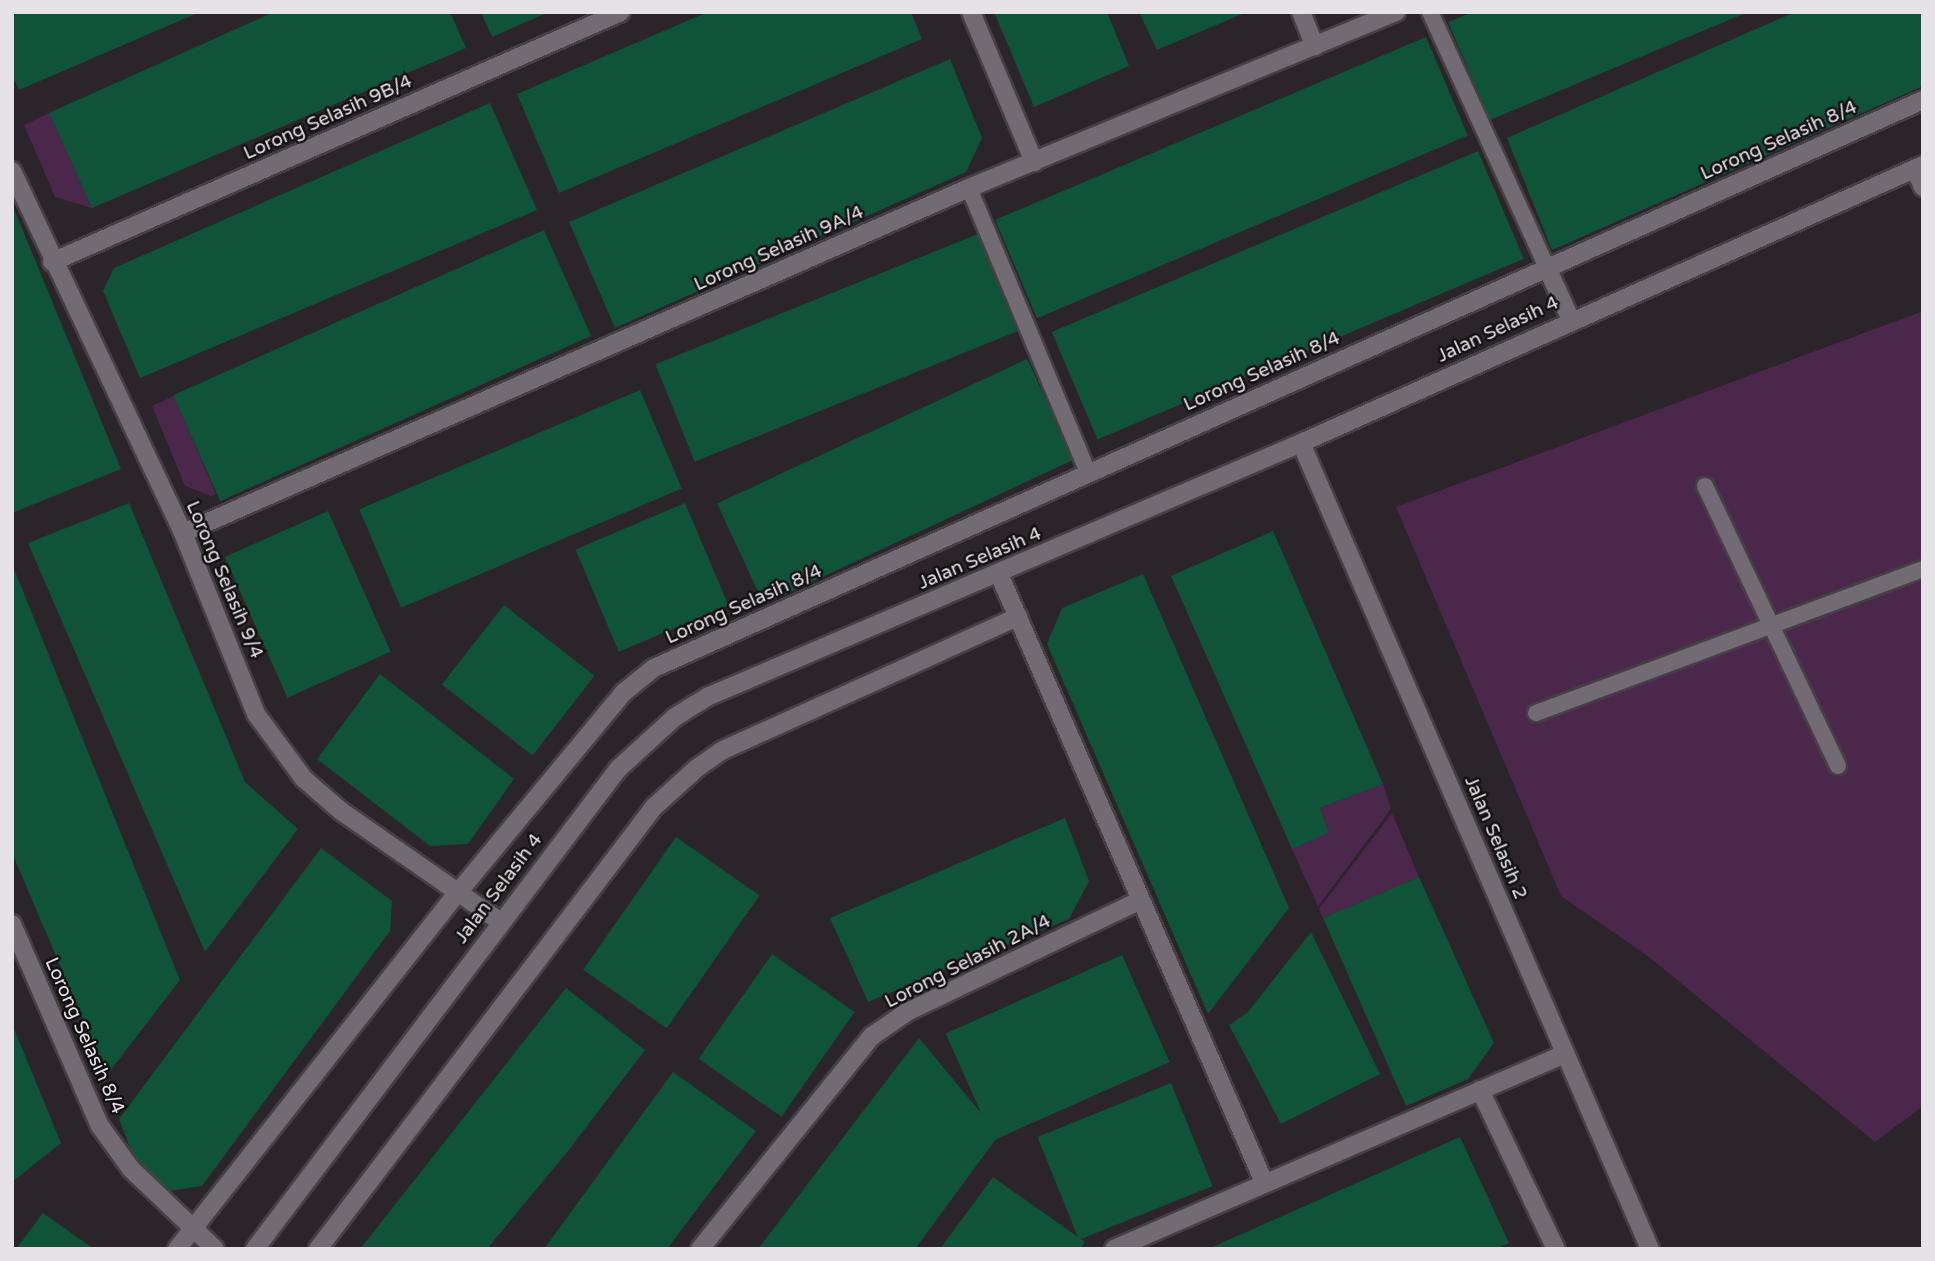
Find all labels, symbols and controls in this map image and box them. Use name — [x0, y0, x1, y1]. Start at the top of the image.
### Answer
street label: Lorong Selasih 9B/4 — [240, 71, 416, 165]
street label: Lorong Selasih 8/4 — [1697, 96, 1861, 186]
street label: Lorong Selasih 9A/4 — [691, 201, 867, 297]
street label: Jalan Selasih 4 — [1434, 292, 1562, 368]
street label: Lorong Selasih 8/4 — [1180, 327, 1344, 417]
street label: Lorong Selasih 9/4 — [181, 498, 267, 662]
street label: Jalan Selasih 4 — [915, 523, 1045, 595]
street label: Lorong Selasih 8/4 — [662, 560, 826, 650]
street label: Jalan Selasih 2 — [1459, 773, 1531, 903]
street label: Jalan Selasih 4 — [450, 830, 548, 948]
street label: Lorong Selasih 2A/4 — [881, 910, 1055, 1014]
street label: Lorong Selasih 8/4 — [39, 954, 129, 1118]

